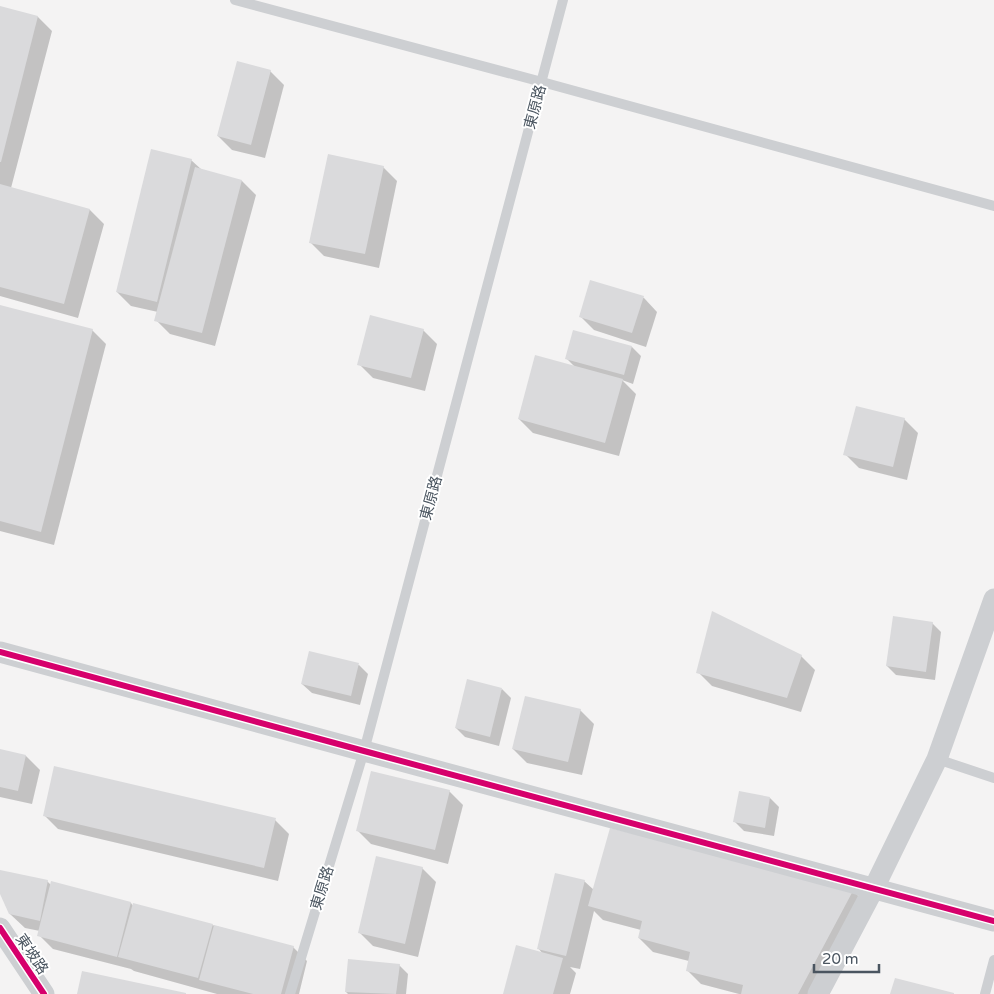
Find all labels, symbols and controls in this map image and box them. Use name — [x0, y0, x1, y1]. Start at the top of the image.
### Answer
street label: 東原路 — [520, 83, 550, 131]
street label: 東原路 — [416, 474, 446, 522]
street label: 東原路 — [307, 864, 337, 912]
street label: 東坡路 — [12, 930, 52, 978]
scale bar — [814, 942, 879, 974]
text: 20 m — [822, 950, 859, 968]

